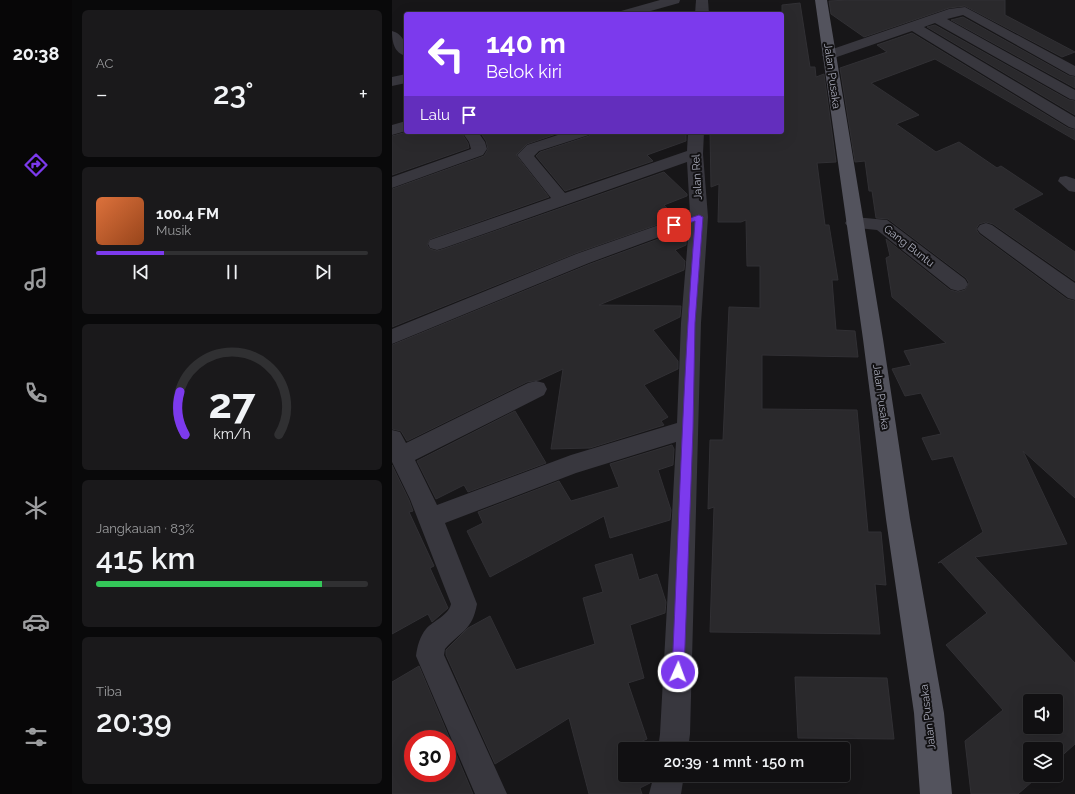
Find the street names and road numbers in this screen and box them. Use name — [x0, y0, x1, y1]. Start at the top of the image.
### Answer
street label: Jalan Pusaka — [821, 42, 843, 110]
street label: Jalan Rel — [689, 154, 705, 200]
street label: Gang Buntu — [881, 222, 937, 270]
street label: Jalan Pusaka — [870, 363, 892, 431]
street label: Jalan Pusaka — [918, 684, 938, 750]

